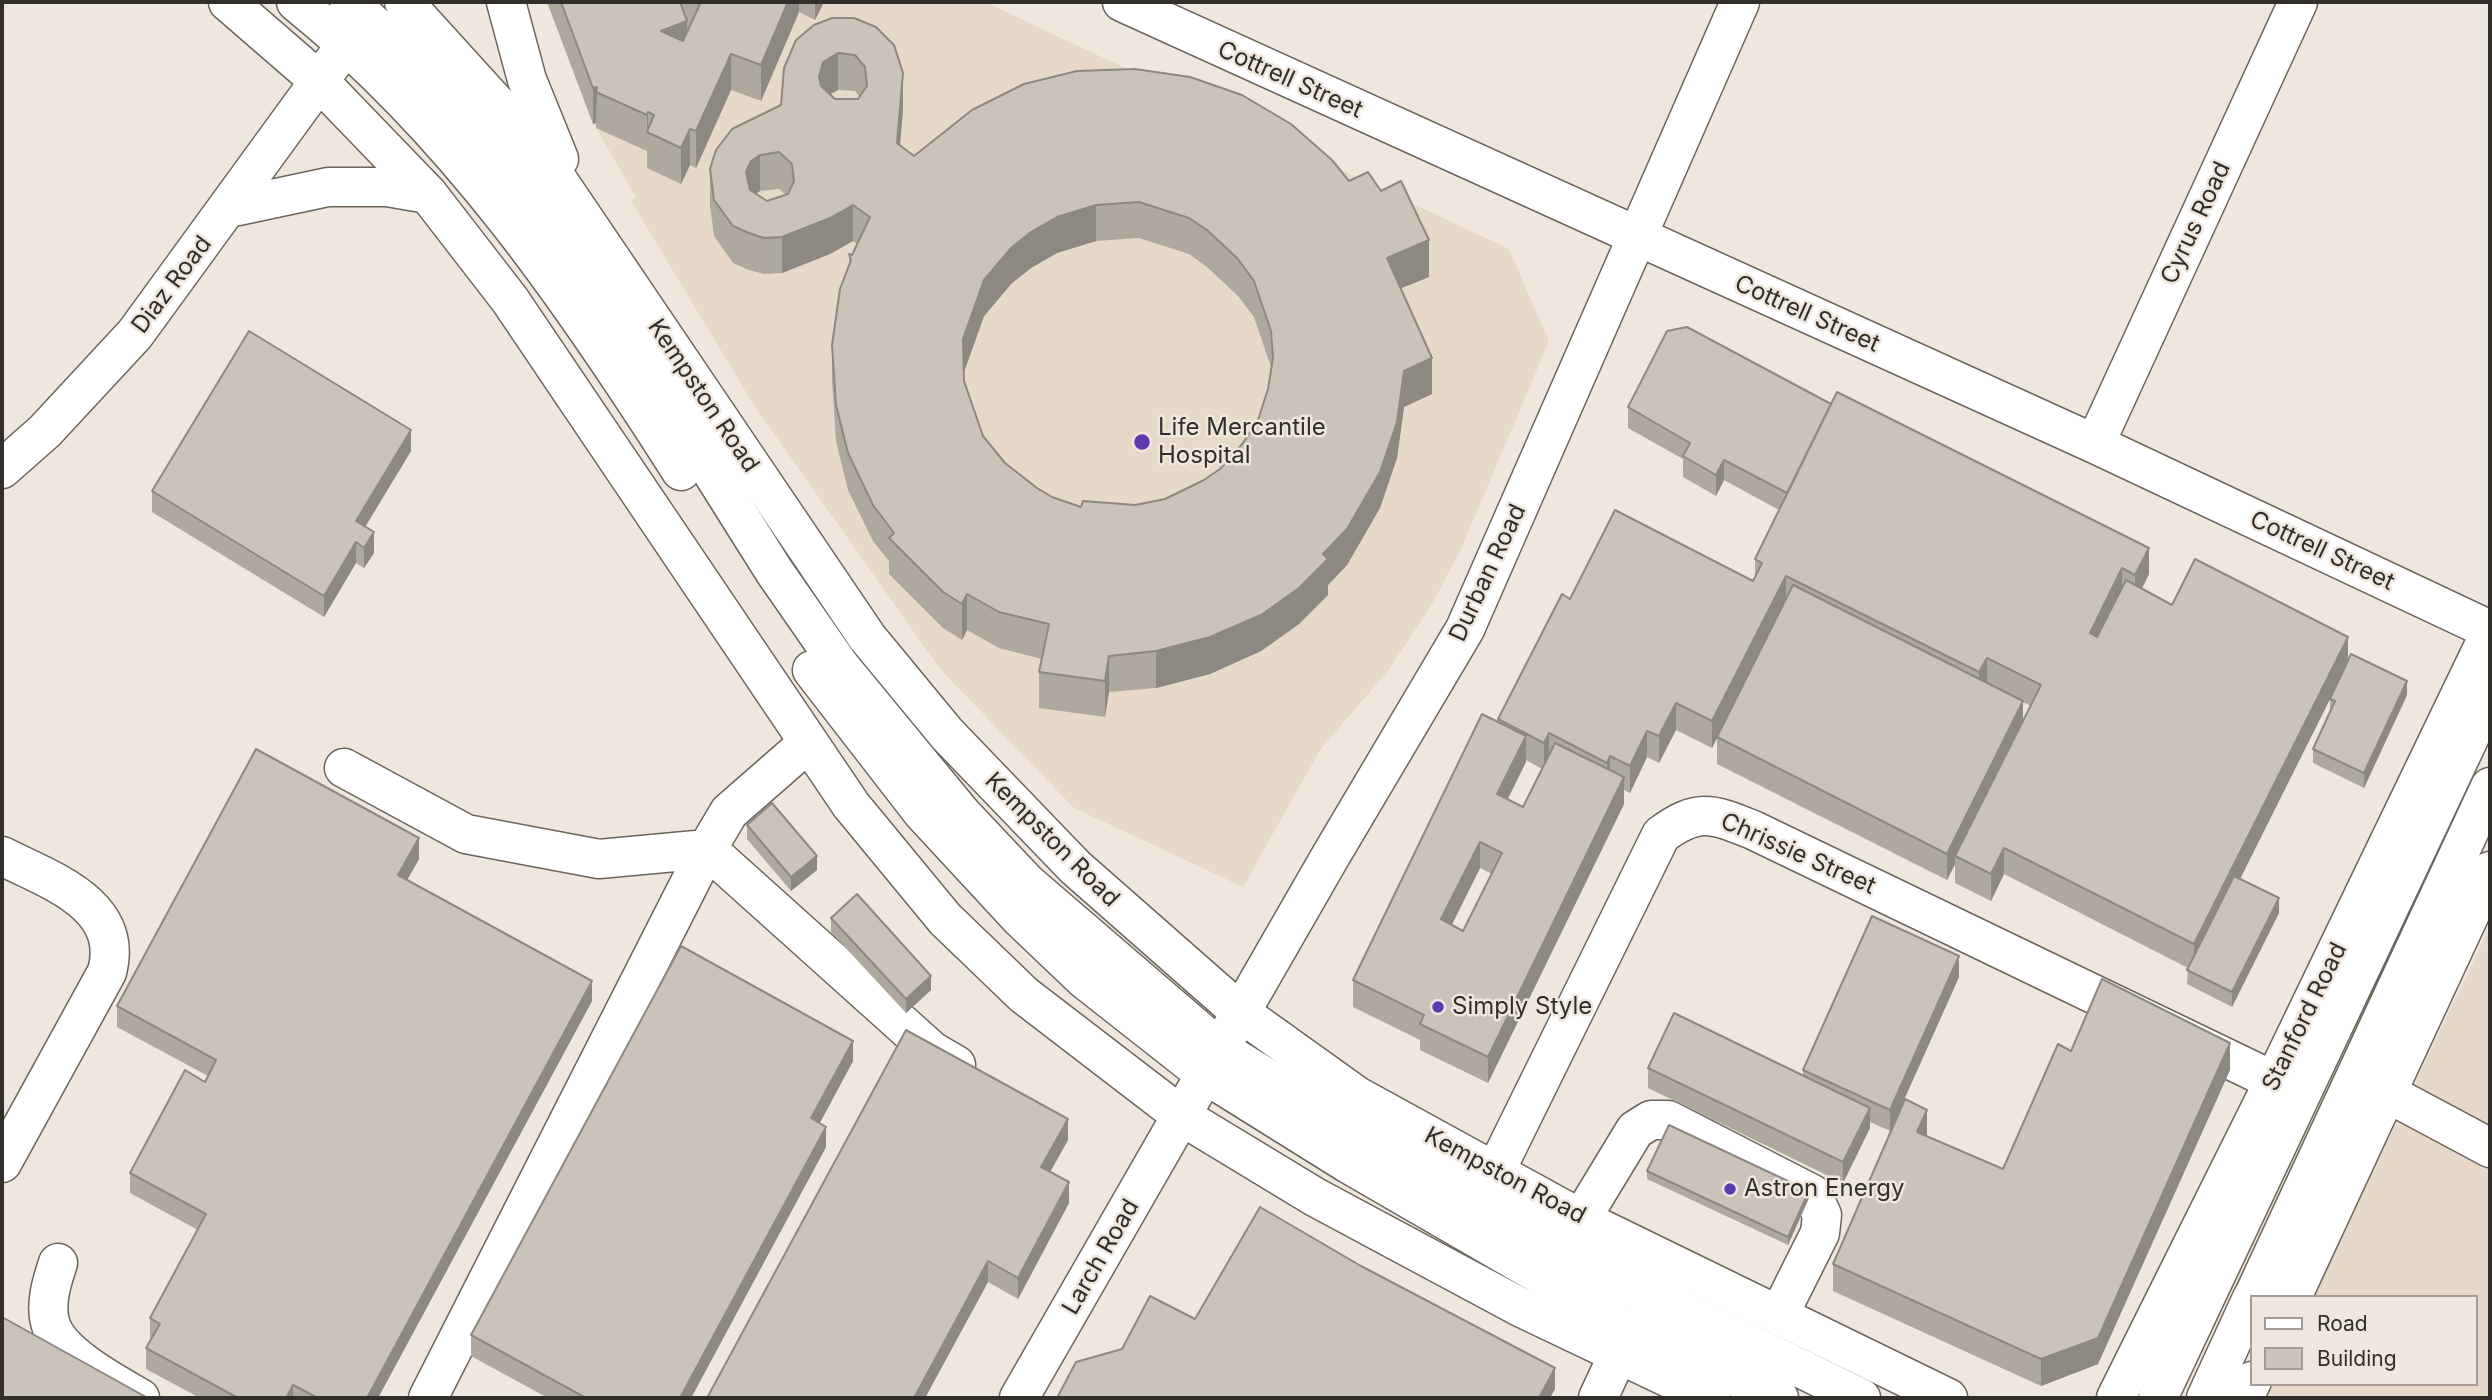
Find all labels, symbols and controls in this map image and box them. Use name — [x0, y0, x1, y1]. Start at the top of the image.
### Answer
street label: Cottrell Street — [1213, 35, 1367, 125]
street label: Cyrus Road — [2155, 157, 2237, 289]
street label: Diaz Road — [126, 231, 218, 339]
street label: Cottrell Street — [1730, 269, 1884, 359]
street label: Kempston Road — [641, 314, 765, 478]
place label: Life Mercantile Hospital — [1158, 414, 1326, 470]
marker: Life Mercantile Hospital — [1132, 432, 1152, 452]
street label: Durban Road — [1444, 500, 1532, 646]
street label: Cottrell Street — [2245, 505, 2399, 597]
street label: Kempston Road — [979, 767, 1125, 913]
street label: Chrissie Street — [1716, 807, 1880, 901]
street label: Stanford Road — [2257, 938, 2353, 1096]
place label: Simply Style — [1452, 993, 1592, 1021]
marker: Simply Style — [1430, 999, 1446, 1015]
street label: Kempston Road — [1419, 1121, 1591, 1231]
place label: Astron Energy — [1744, 1175, 1904, 1203]
marker: Astron Energy — [1722, 1181, 1738, 1197]
street label: Larch Road — [1056, 1194, 1146, 1320]
legend — [2250, 1295, 2478, 1386]
text: Road — [2317, 1311, 2368, 1336]
text: Building — [2317, 1346, 2397, 1371]

